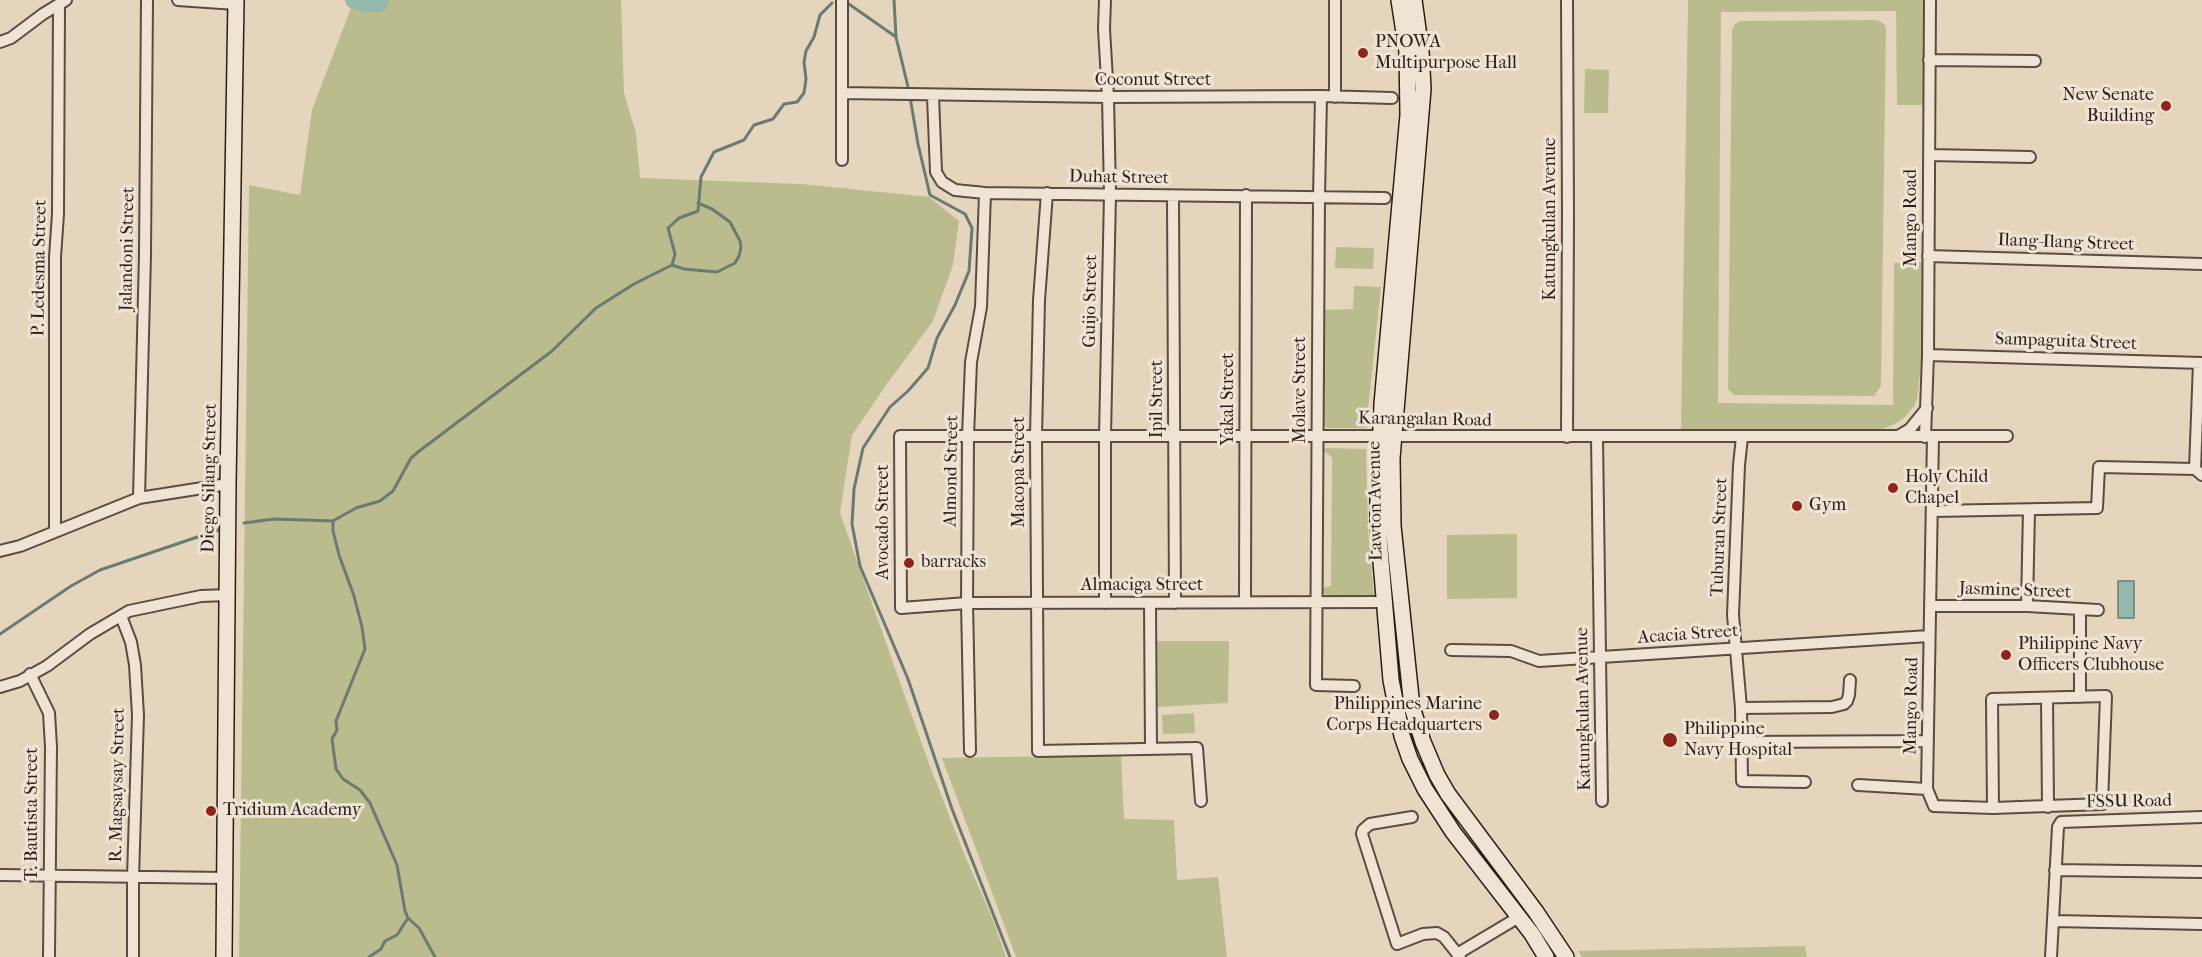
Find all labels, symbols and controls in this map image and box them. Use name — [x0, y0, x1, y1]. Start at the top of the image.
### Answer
place label: PNOWA Multipurpose Hall — [1375, 32, 1517, 74]
marker: PNOWA Multipurpose Hall — [1356, 46, 1370, 60]
street label: Coconut Street — [1095, 70, 1211, 92]
place label: New Senate Building — [2062, 85, 2154, 128]
marker: New Senate Building — [2159, 99, 2173, 113]
street label: Katungkulan Avenue — [1540, 137, 1562, 301]
street label: Duhat Street — [1069, 166, 1169, 190]
street label: Mango Road — [1901, 169, 1923, 267]
street label: Jalandoni Street — [116, 187, 140, 311]
street label: P. Ledesma Street — [28, 199, 52, 337]
street label: Ilang-Ilang Street — [1997, 230, 2135, 256]
street label: Guijo Street — [1079, 254, 1103, 348]
street label: Sampaguita Street — [1995, 329, 2137, 355]
street label: Molave Street — [1290, 336, 1312, 444]
street label: Yakal Street — [1218, 352, 1240, 446]
street label: Ipil Street — [1147, 360, 1169, 438]
street label: Diego Silang Street — [198, 403, 222, 553]
street label: Karangalan Road — [1358, 408, 1492, 432]
street label: Almond Street — [940, 415, 964, 527]
street label: Macopa Street — [1009, 416, 1031, 528]
street label: Lawton Avenue — [1364, 441, 1388, 561]
street label: Avocado Street — [873, 464, 895, 580]
place label: Holy Child Chapel — [1905, 467, 1988, 510]
street label: Tuburan Street — [1707, 477, 1733, 597]
marker: Holy Child Chapel — [1886, 481, 1900, 495]
place label: Gym — [1809, 495, 1846, 517]
marker: Gym — [1790, 499, 1804, 513]
place label: barracks — [921, 552, 986, 574]
marker: barracks — [902, 556, 916, 570]
street label: Almaciga Street — [1081, 575, 1203, 597]
street label: Jasmine Street — [1959, 578, 2071, 604]
street label: Acacia Street — [1637, 621, 1739, 649]
street label: Katungkulan Avenue — [1572, 627, 1596, 791]
place label: Philippine Navy Officers Clubhouse — [2018, 634, 2164, 676]
marker: Philippine Navy Officers Clubhouse — [1999, 648, 2013, 662]
street label: Mango Road — [1900, 657, 1924, 755]
place label: Philippines Marine Corps Headquarters — [1326, 694, 1482, 736]
street label: R. Magsaysay Street — [106, 707, 130, 863]
marker: Philippines Marine Corps Headquarters — [1487, 708, 1501, 722]
place label: Philippine Navy Hospital — [1684, 719, 1792, 762]
marker: Philippine Navy Hospital — [1661, 731, 1679, 749]
street label: T. Bautista Street — [22, 747, 44, 881]
street label: FSSU Road — [2086, 790, 2172, 814]
place label: Tridium Academy — [223, 800, 361, 822]
marker: Tridium Academy — [204, 804, 218, 818]

